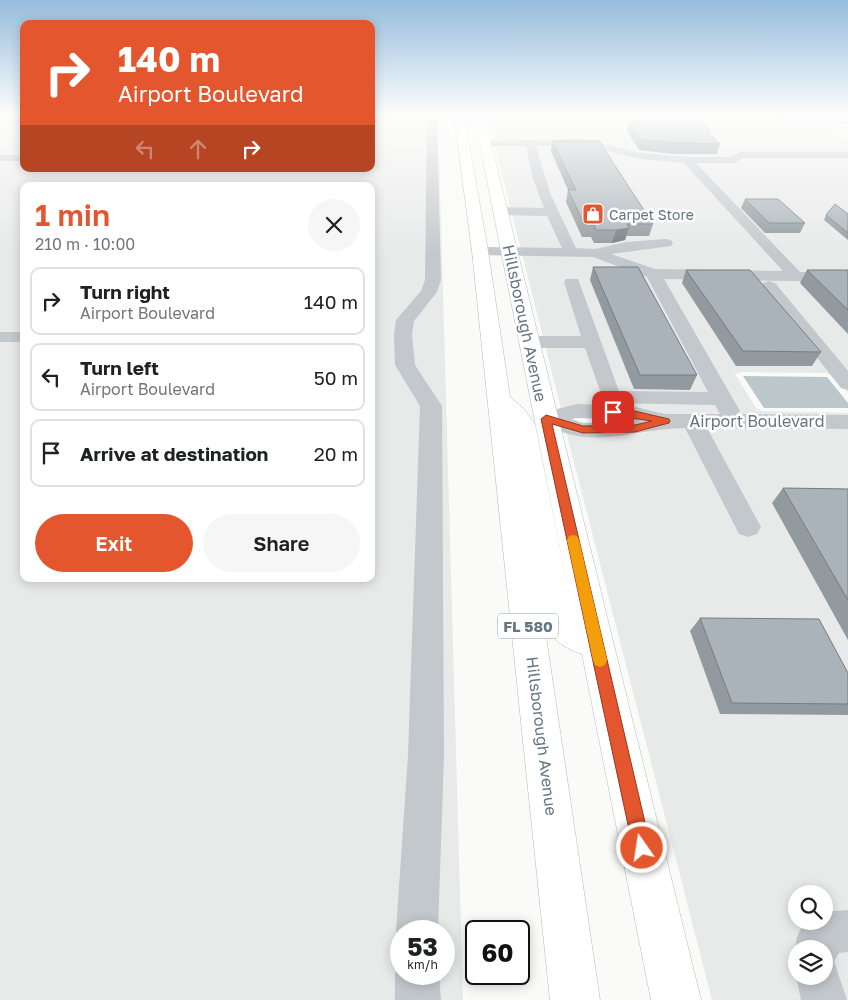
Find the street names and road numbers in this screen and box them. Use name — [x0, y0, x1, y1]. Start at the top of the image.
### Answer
street label: Hillsborough Avenue — [499, 243, 551, 403]
street label: Airport Boulevard — [689, 411, 825, 431]
road number: FL 580 — [498, 614, 558, 638]
street label: Hillsborough Avenue — [522, 655, 562, 817]

